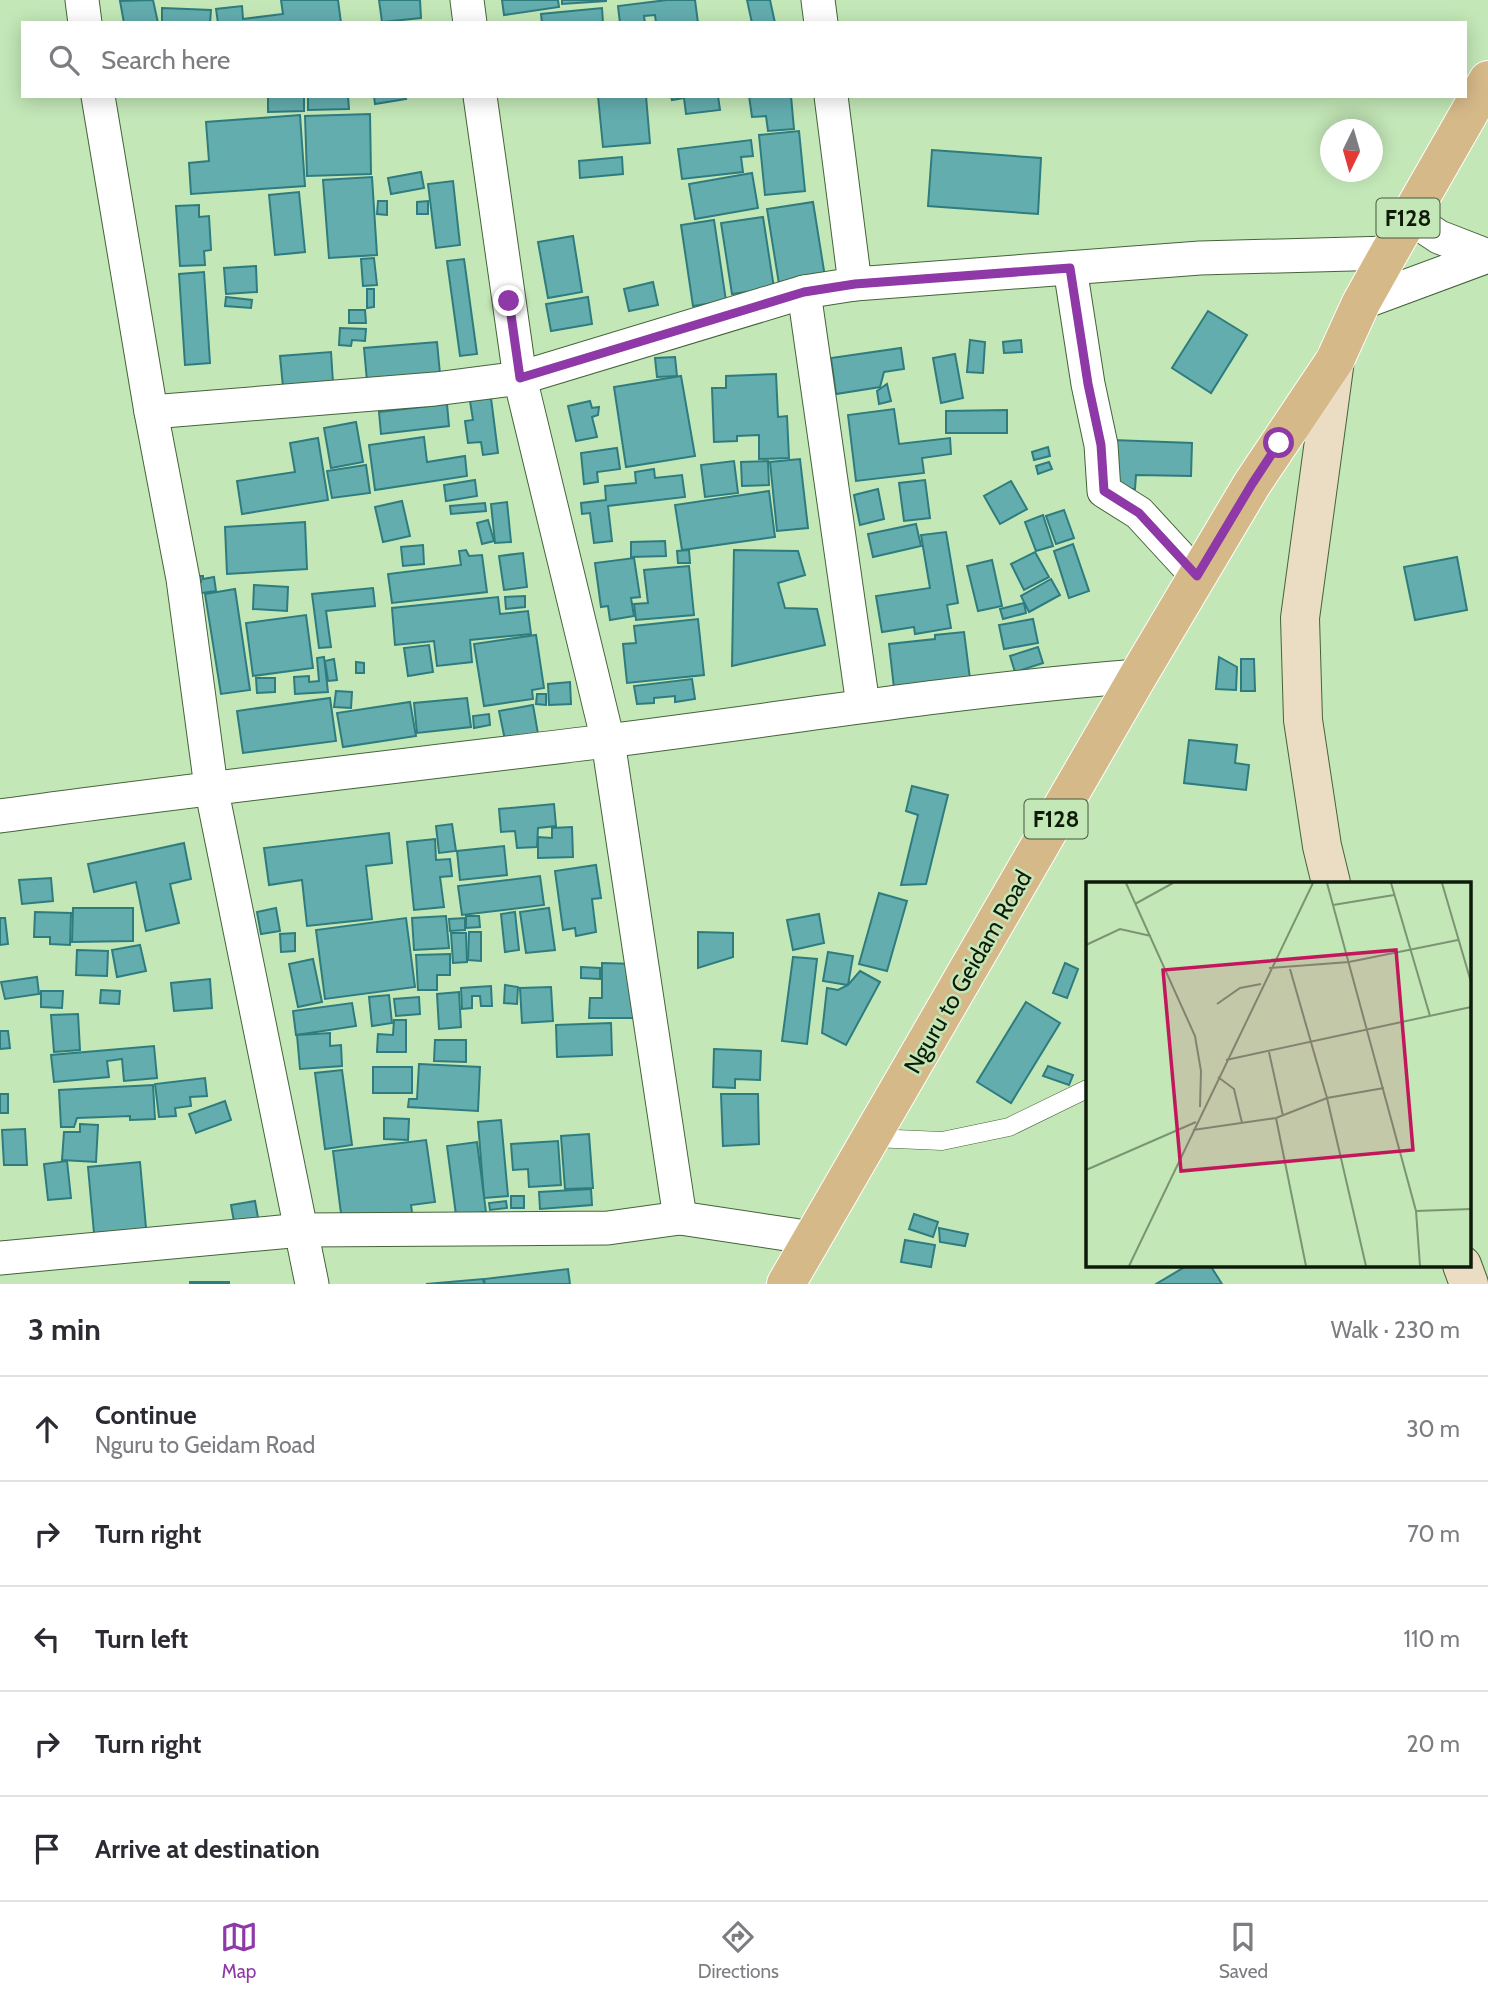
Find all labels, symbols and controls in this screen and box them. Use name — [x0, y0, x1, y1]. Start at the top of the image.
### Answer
search box — [21, 21, 1467, 98]
icon: search — [45, 41, 83, 79]
text: Search here — [101, 44, 230, 76]
north arrow — [1320, 119, 1383, 182]
road number: F128 — [1376, 198, 1440, 238]
route end — [493, 285, 524, 316]
route start — [1263, 427, 1294, 458]
road number: F128 — [1024, 800, 1088, 838]
street label: Nguru to Geidam Road — [898, 865, 1038, 1079]
inset map — [1086, 882, 1470, 1266]
text: 3 min — [28, 1311, 101, 1348]
text: Walk · 230 m — [1331, 1316, 1460, 1344]
text: Continue — [95, 1399, 197, 1431]
icon: ahead — [28, 1410, 66, 1448]
text: 30 m — [1406, 1415, 1460, 1443]
text: Nguru to Geidam Road — [95, 1431, 315, 1459]
icon: right — [28, 1515, 66, 1553]
text: Turn right — [95, 1518, 201, 1550]
text: 70 m — [1407, 1520, 1460, 1548]
icon: left — [28, 1620, 66, 1658]
text: Turn left — [95, 1623, 188, 1655]
text: 110 m — [1404, 1625, 1460, 1653]
icon: right — [28, 1725, 66, 1763]
text: Turn right — [95, 1728, 201, 1760]
text: 20 m — [1407, 1730, 1460, 1758]
icon: arrive — [28, 1830, 66, 1868]
text: Arrive at destination — [95, 1833, 320, 1865]
tab: Map — [220, 1918, 258, 1983]
tab: Directions — [698, 1918, 779, 1983]
tab: Saved — [1219, 1918, 1268, 1983]

